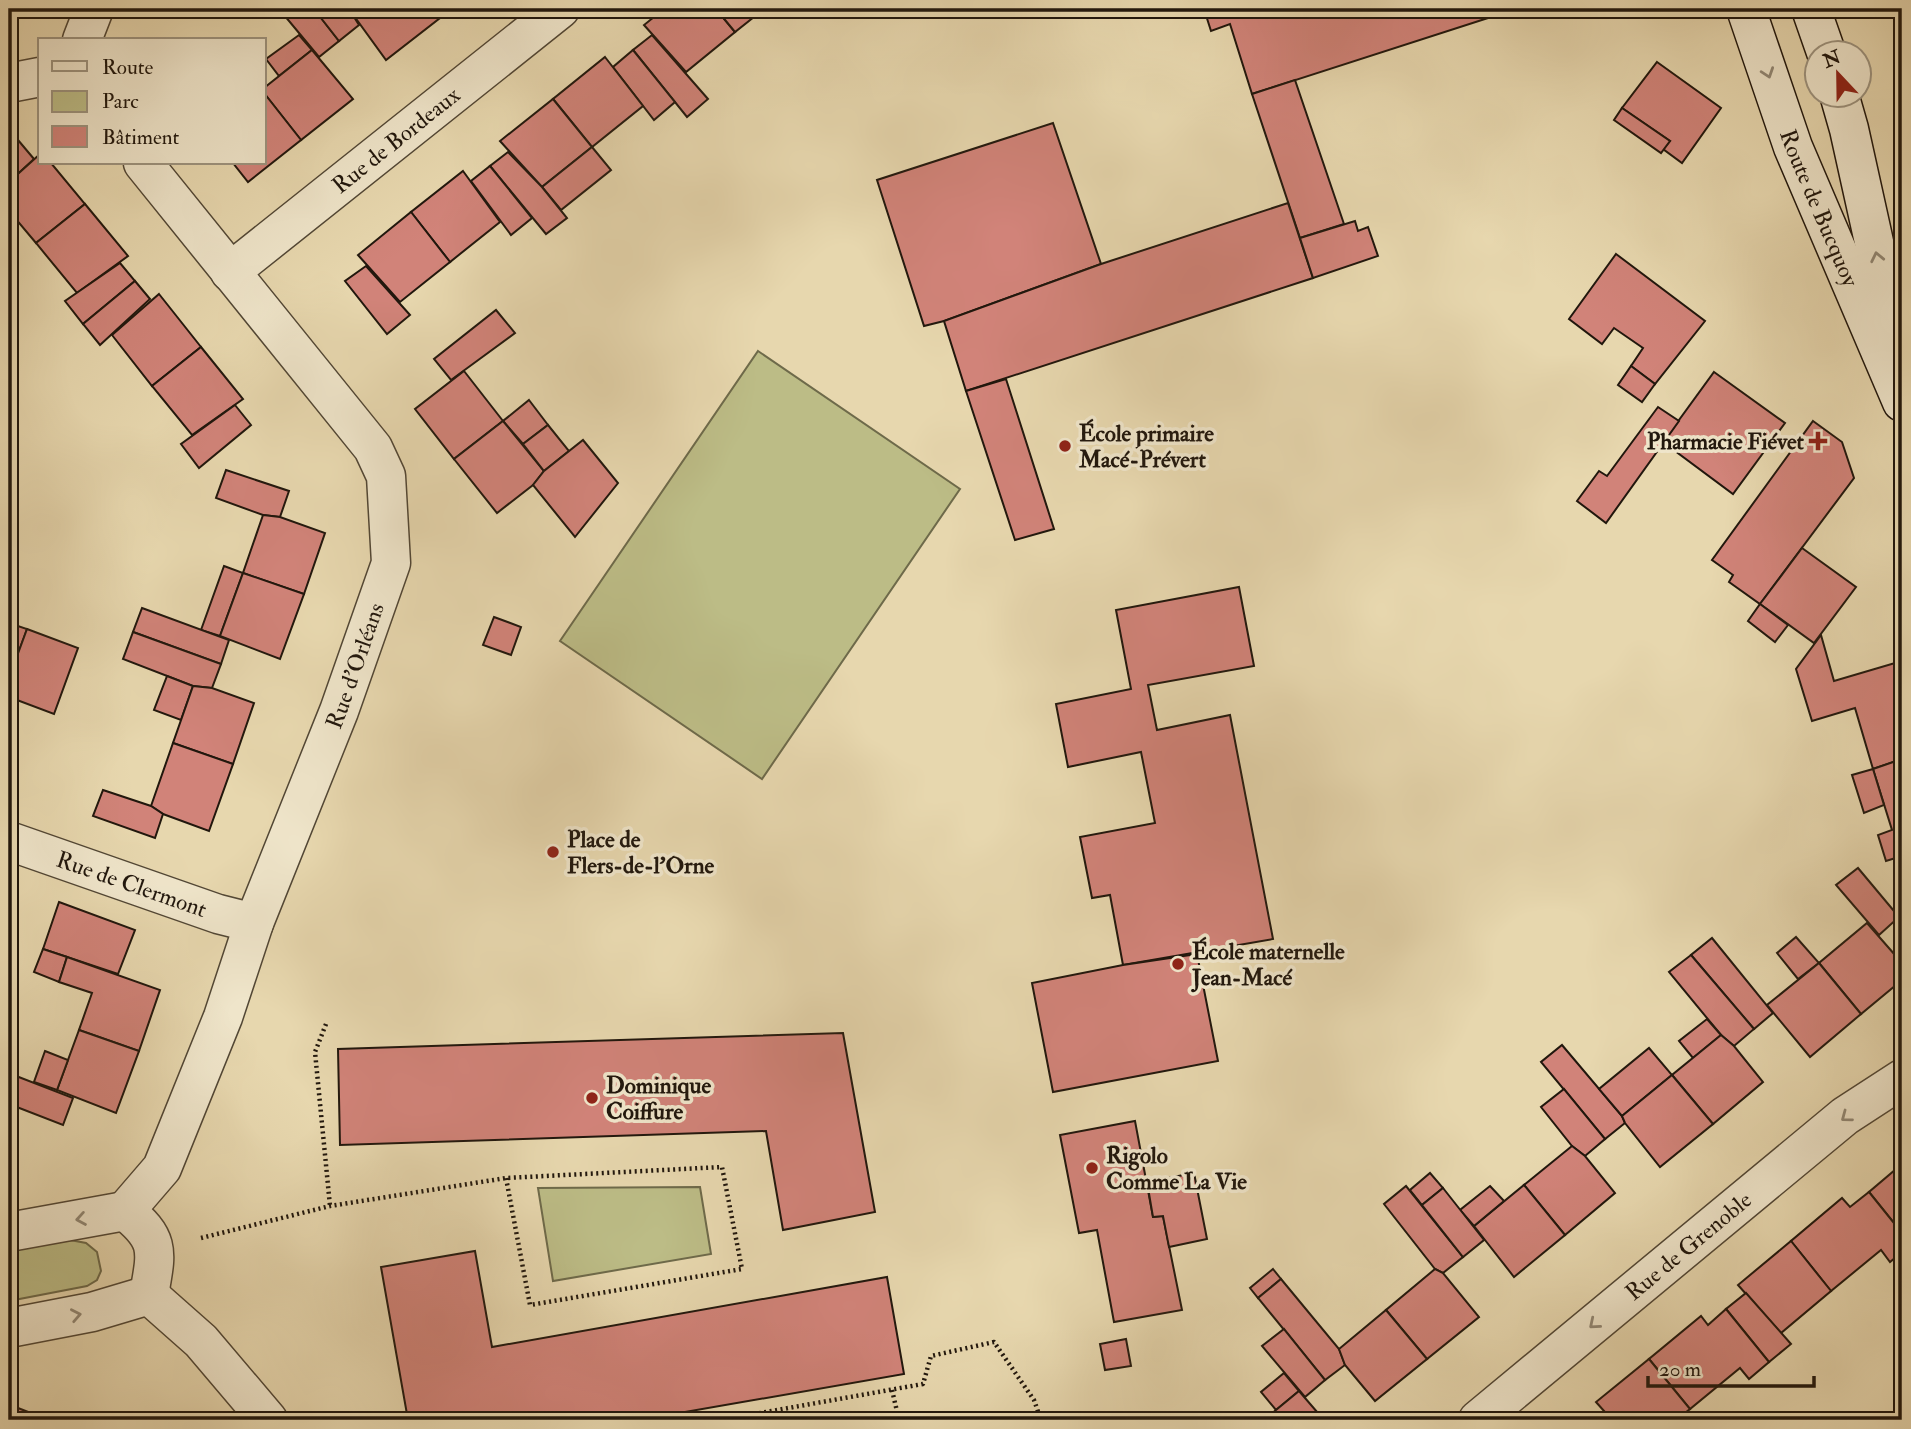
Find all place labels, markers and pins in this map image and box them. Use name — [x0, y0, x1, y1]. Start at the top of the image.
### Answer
place label: École primaire Macé-Prévert — [1078, 418, 1214, 474]
place label: Pharmacie Fiévet — [1647, 427, 1805, 456]
marker: Pharmacie Fiévet — [1810, 433, 1826, 449]
marker: École primaire Macé-Prévert — [1057, 438, 1073, 454]
place label: Place de Flers-de-l’Orne — [567, 825, 715, 880]
marker: Place de Flers-de-l’Orne — [545, 844, 561, 860]
place label: École maternelle Jean-Macé — [1191, 936, 1345, 993]
marker: École maternelle Jean-Macé — [1170, 956, 1186, 972]
place label: Dominique Coiffure — [606, 1071, 712, 1126]
marker: Dominique Coiffure — [584, 1090, 600, 1106]
place label: Rigolo Comme La Vie — [1106, 1141, 1247, 1196]
marker: Rigolo Comme La Vie — [1084, 1160, 1100, 1176]

